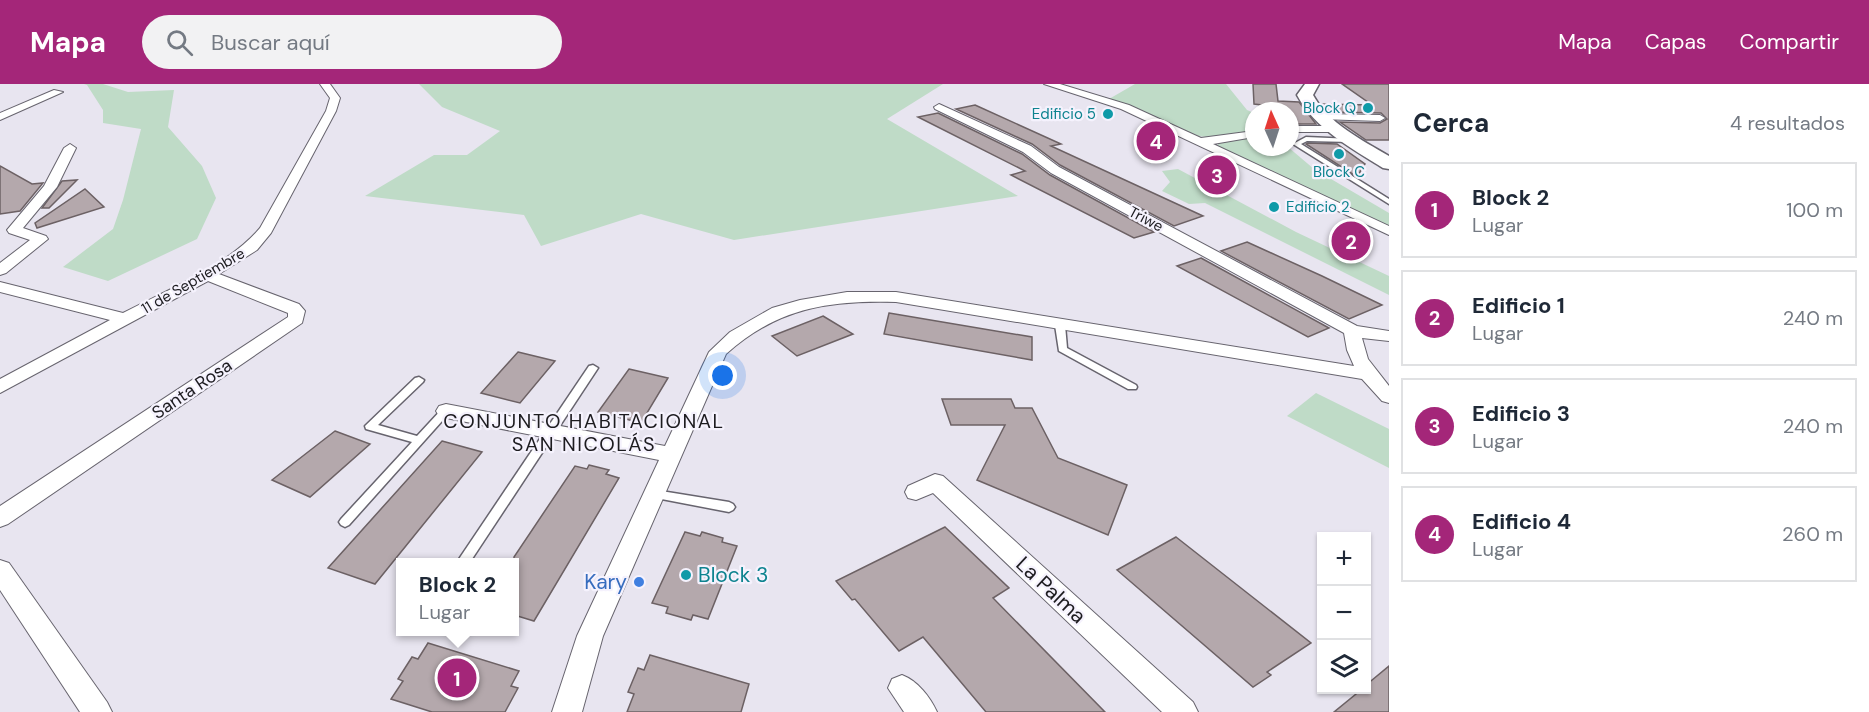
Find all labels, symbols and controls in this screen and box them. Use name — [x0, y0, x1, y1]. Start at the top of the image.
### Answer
search box — [142, 15, 562, 69]
text: Mapa — [30, 24, 106, 61]
icon: search — [163, 26, 196, 59]
text: Buscar aquí — [211, 28, 330, 57]
text: Mapa — [1558, 28, 1612, 56]
text: Capas — [1645, 28, 1706, 56]
text: Compartir — [1739, 28, 1839, 56]
place label: Block Q — [1303, 98, 1356, 118]
marker: Block Q — [1361, 101, 1375, 115]
north arrow — [1245, 102, 1299, 156]
place label: Edificio 5 — [1032, 104, 1096, 124]
text: Cerca — [1413, 106, 1489, 140]
marker: Edificio 5 — [1101, 107, 1115, 121]
text: 4 resultados — [1730, 110, 1845, 136]
pin: 4 — [1136, 118, 1176, 164]
marker: Block C — [1332, 147, 1346, 161]
pin: 3 — [1198, 152, 1236, 197]
place label: Block C — [1313, 162, 1365, 182]
text: Block 2 — [1472, 183, 1549, 212]
place label: Edificio 2 — [1286, 197, 1350, 217]
text: 1 — [1431, 197, 1438, 223]
text: 100 m — [1786, 197, 1843, 223]
marker: Edificio 2 — [1267, 200, 1281, 214]
street label: Triwe — [1125, 202, 1167, 236]
text: Lugar — [1472, 212, 1523, 238]
pin: 2 — [1332, 218, 1370, 264]
street label: 11 de Septiembre — [138, 243, 248, 319]
text: Edificio 1 — [1472, 291, 1565, 320]
text: 2 — [1429, 305, 1440, 331]
text: 240 m — [1783, 305, 1843, 331]
text: Lugar — [1472, 320, 1523, 346]
street label: Santa Rosa — [147, 353, 237, 425]
your location — [708, 361, 737, 390]
text: Edificio 3 — [1472, 399, 1570, 428]
district label: CONJUNTO HABITACIONAL SAN NICOLÁS — [443, 408, 725, 457]
text: 3 — [1428, 413, 1441, 439]
text: 240 m — [1783, 413, 1843, 439]
text: Lugar — [1472, 428, 1523, 454]
text: Edificio 4 — [1472, 507, 1571, 536]
text: 4 — [1428, 521, 1441, 547]
text: 260 m — [1782, 521, 1843, 547]
map controls — [1317, 532, 1371, 694]
button: + — [1317, 532, 1371, 586]
text: Lugar — [1472, 536, 1523, 562]
street label: La Palma — [1010, 550, 1092, 630]
popup — [396, 558, 519, 636]
place label: Block 3 — [698, 561, 768, 589]
place label: Kary — [584, 568, 627, 596]
marker: Block 3 — [679, 568, 693, 582]
text: Block 2 — [419, 570, 496, 599]
marker: Kary — [632, 575, 646, 589]
button: − — [1317, 586, 1371, 640]
text: Lugar — [419, 599, 470, 625]
button: layers — [1317, 640, 1371, 694]
pin: 1 — [438, 656, 476, 700]

